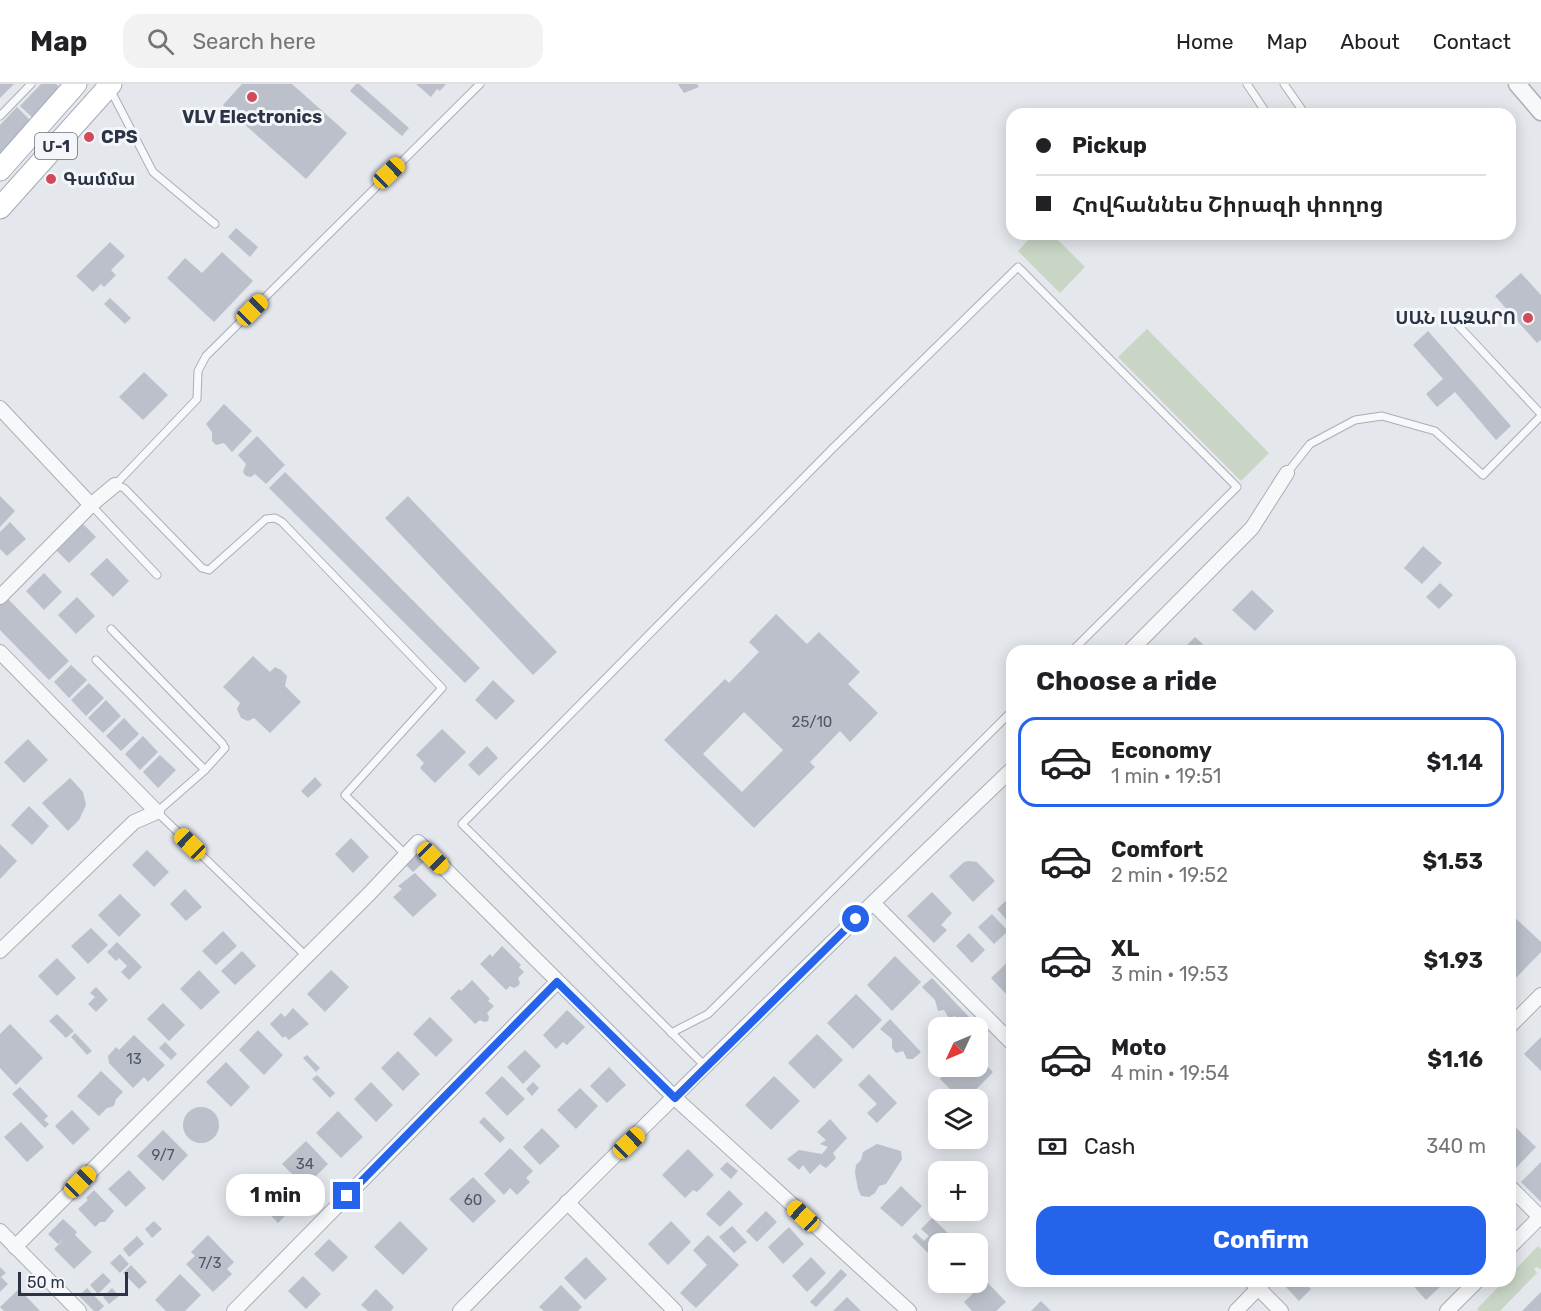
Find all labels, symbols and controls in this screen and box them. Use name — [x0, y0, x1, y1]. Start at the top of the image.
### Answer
search box — [123, 14, 543, 68]
text: Map — [30, 25, 87, 58]
icon: search — [144, 25, 177, 58]
text: Search here — [192, 28, 316, 55]
text: Home — [1176, 29, 1233, 54]
text: Map — [1266, 29, 1307, 54]
text: About — [1340, 29, 1400, 54]
text: Contact — [1433, 29, 1511, 54]
marker: VLV Electronics — [245, 90, 259, 104]
place label: VLV Electronics — [182, 106, 322, 128]
place label: CPS — [101, 126, 138, 148]
marker: CPS — [82, 130, 96, 144]
text: Pickup — [1072, 132, 1147, 159]
road number: Մ-1 — [35, 133, 77, 159]
car — [370, 154, 408, 192]
place label: Գամմա — [63, 168, 135, 190]
marker: Գամմա — [44, 172, 58, 186]
text: Հովհաննես Շիրազի փողոց — [1072, 191, 1384, 218]
car — [233, 291, 271, 329]
place label: ՍԱՆ ԼԱԶԱՐՈ — [1395, 307, 1516, 329]
marker: ՍԱՆ ԼԱԶԱՐՈ — [1521, 311, 1535, 325]
text: Choose a ride — [1036, 665, 1217, 697]
house number: 25/10 — [792, 713, 832, 731]
icon: car — [1039, 735, 1093, 789]
text: Economy — [1111, 737, 1212, 764]
text: $1.14 — [1427, 749, 1483, 776]
text: 1 min · 19:51 — [1111, 764, 1221, 788]
car — [171, 825, 209, 863]
icon: car — [1039, 834, 1093, 888]
text: Comfort — [1111, 836, 1203, 863]
car — [414, 839, 452, 877]
text: $1.53 — [1422, 848, 1483, 875]
text: 2 min · 19:52 — [1111, 863, 1228, 887]
route start — [842, 905, 869, 932]
icon: car — [1039, 933, 1093, 987]
text: XL — [1111, 935, 1139, 962]
text: $1.93 — [1424, 947, 1483, 974]
text: 3 min · 19:53 — [1111, 962, 1229, 986]
north arrow — [928, 1017, 988, 1077]
map controls — [928, 1017, 988, 1293]
icon: car — [1039, 1032, 1093, 1086]
text: Moto — [1111, 1034, 1166, 1061]
text: $1.16 — [1427, 1046, 1483, 1073]
house number: 13 — [126, 1050, 142, 1068]
text: 4 min · 19:54 — [1111, 1061, 1229, 1085]
button: layers — [928, 1089, 988, 1149]
car — [610, 1124, 648, 1162]
icon: cash — [1036, 1130, 1069, 1163]
text: Cash — [1084, 1133, 1135, 1160]
text: 340 m — [1426, 1134, 1486, 1158]
house number: 9/7 — [151, 1146, 175, 1164]
house number: 34 — [296, 1155, 314, 1173]
button: + — [928, 1161, 988, 1221]
car — [61, 1163, 99, 1201]
callout: 1 min — [227, 1175, 326, 1217]
route end — [333, 1182, 360, 1209]
text: 1 min — [250, 1183, 301, 1207]
house number: 60 — [464, 1191, 482, 1209]
car — [784, 1197, 822, 1235]
button: Confirm — [1036, 1206, 1486, 1275]
button: − — [928, 1233, 988, 1293]
house number: 7/3 — [199, 1254, 221, 1272]
scale bar — [18, 1269, 128, 1296]
text: 50 m — [27, 1273, 65, 1292]

